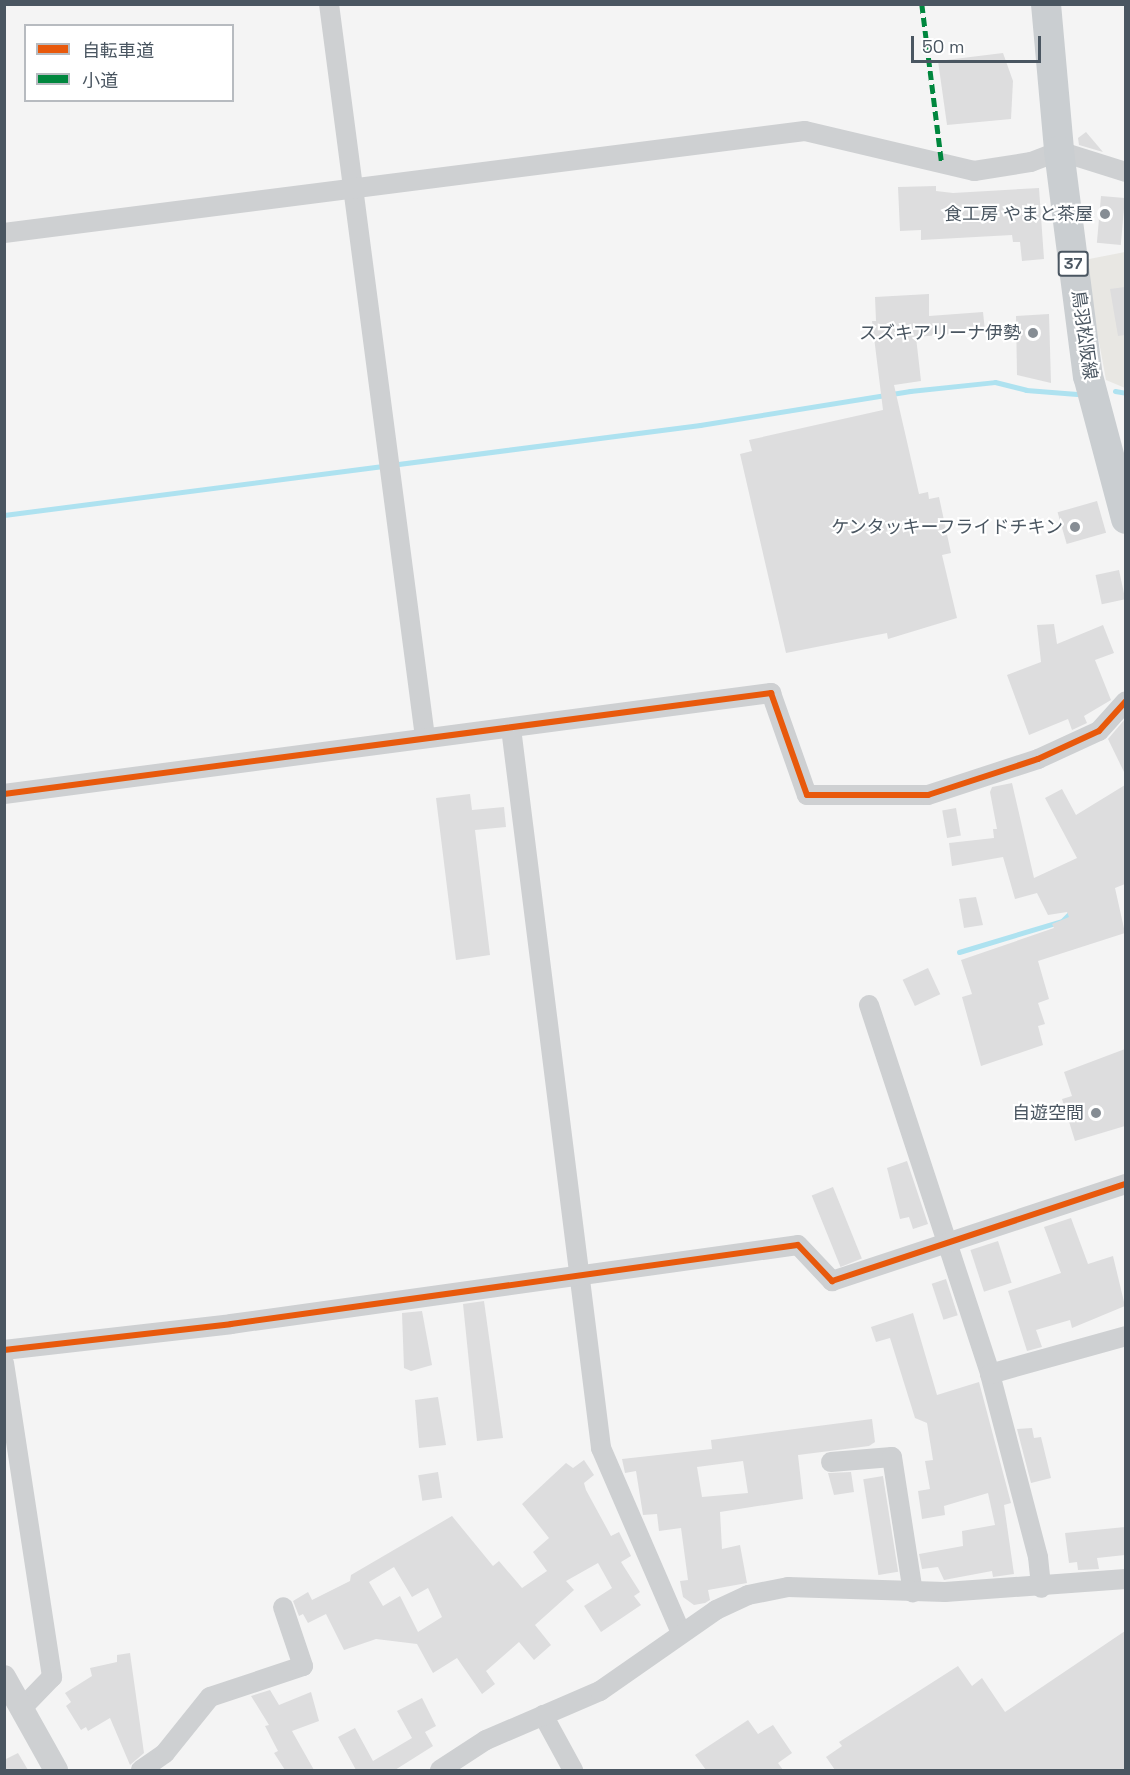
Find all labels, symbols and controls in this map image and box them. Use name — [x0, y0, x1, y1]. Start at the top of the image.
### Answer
legend — [24, 24, 234, 102]
scale bar — [914, 24, 1044, 62]
text: 50 m — [922, 35, 964, 58]
text: 自転車道 — [82, 39, 154, 62]
text: 小道 — [82, 69, 118, 92]
place label: 食工房 やまと茶屋 — [944, 203, 1093, 225]
marker: 食工房 やまと茶屋 — [1098, 207, 1112, 221]
road number: 37 — [1056, 251, 1090, 277]
street label: 鳥羽松阪線 — [1067, 289, 1101, 381]
place label: スズキアリーナ伊勢 — [859, 322, 1021, 344]
marker: スズキアリーナ伊勢 — [1026, 326, 1040, 340]
place label: ケンタッキーフライドチキン — [829, 516, 1063, 538]
marker: ケンタッキーフライドチキン — [1068, 520, 1082, 534]
place label: 自遊空間 — [1012, 1102, 1084, 1124]
marker: 自遊空間 — [1089, 1106, 1103, 1120]

